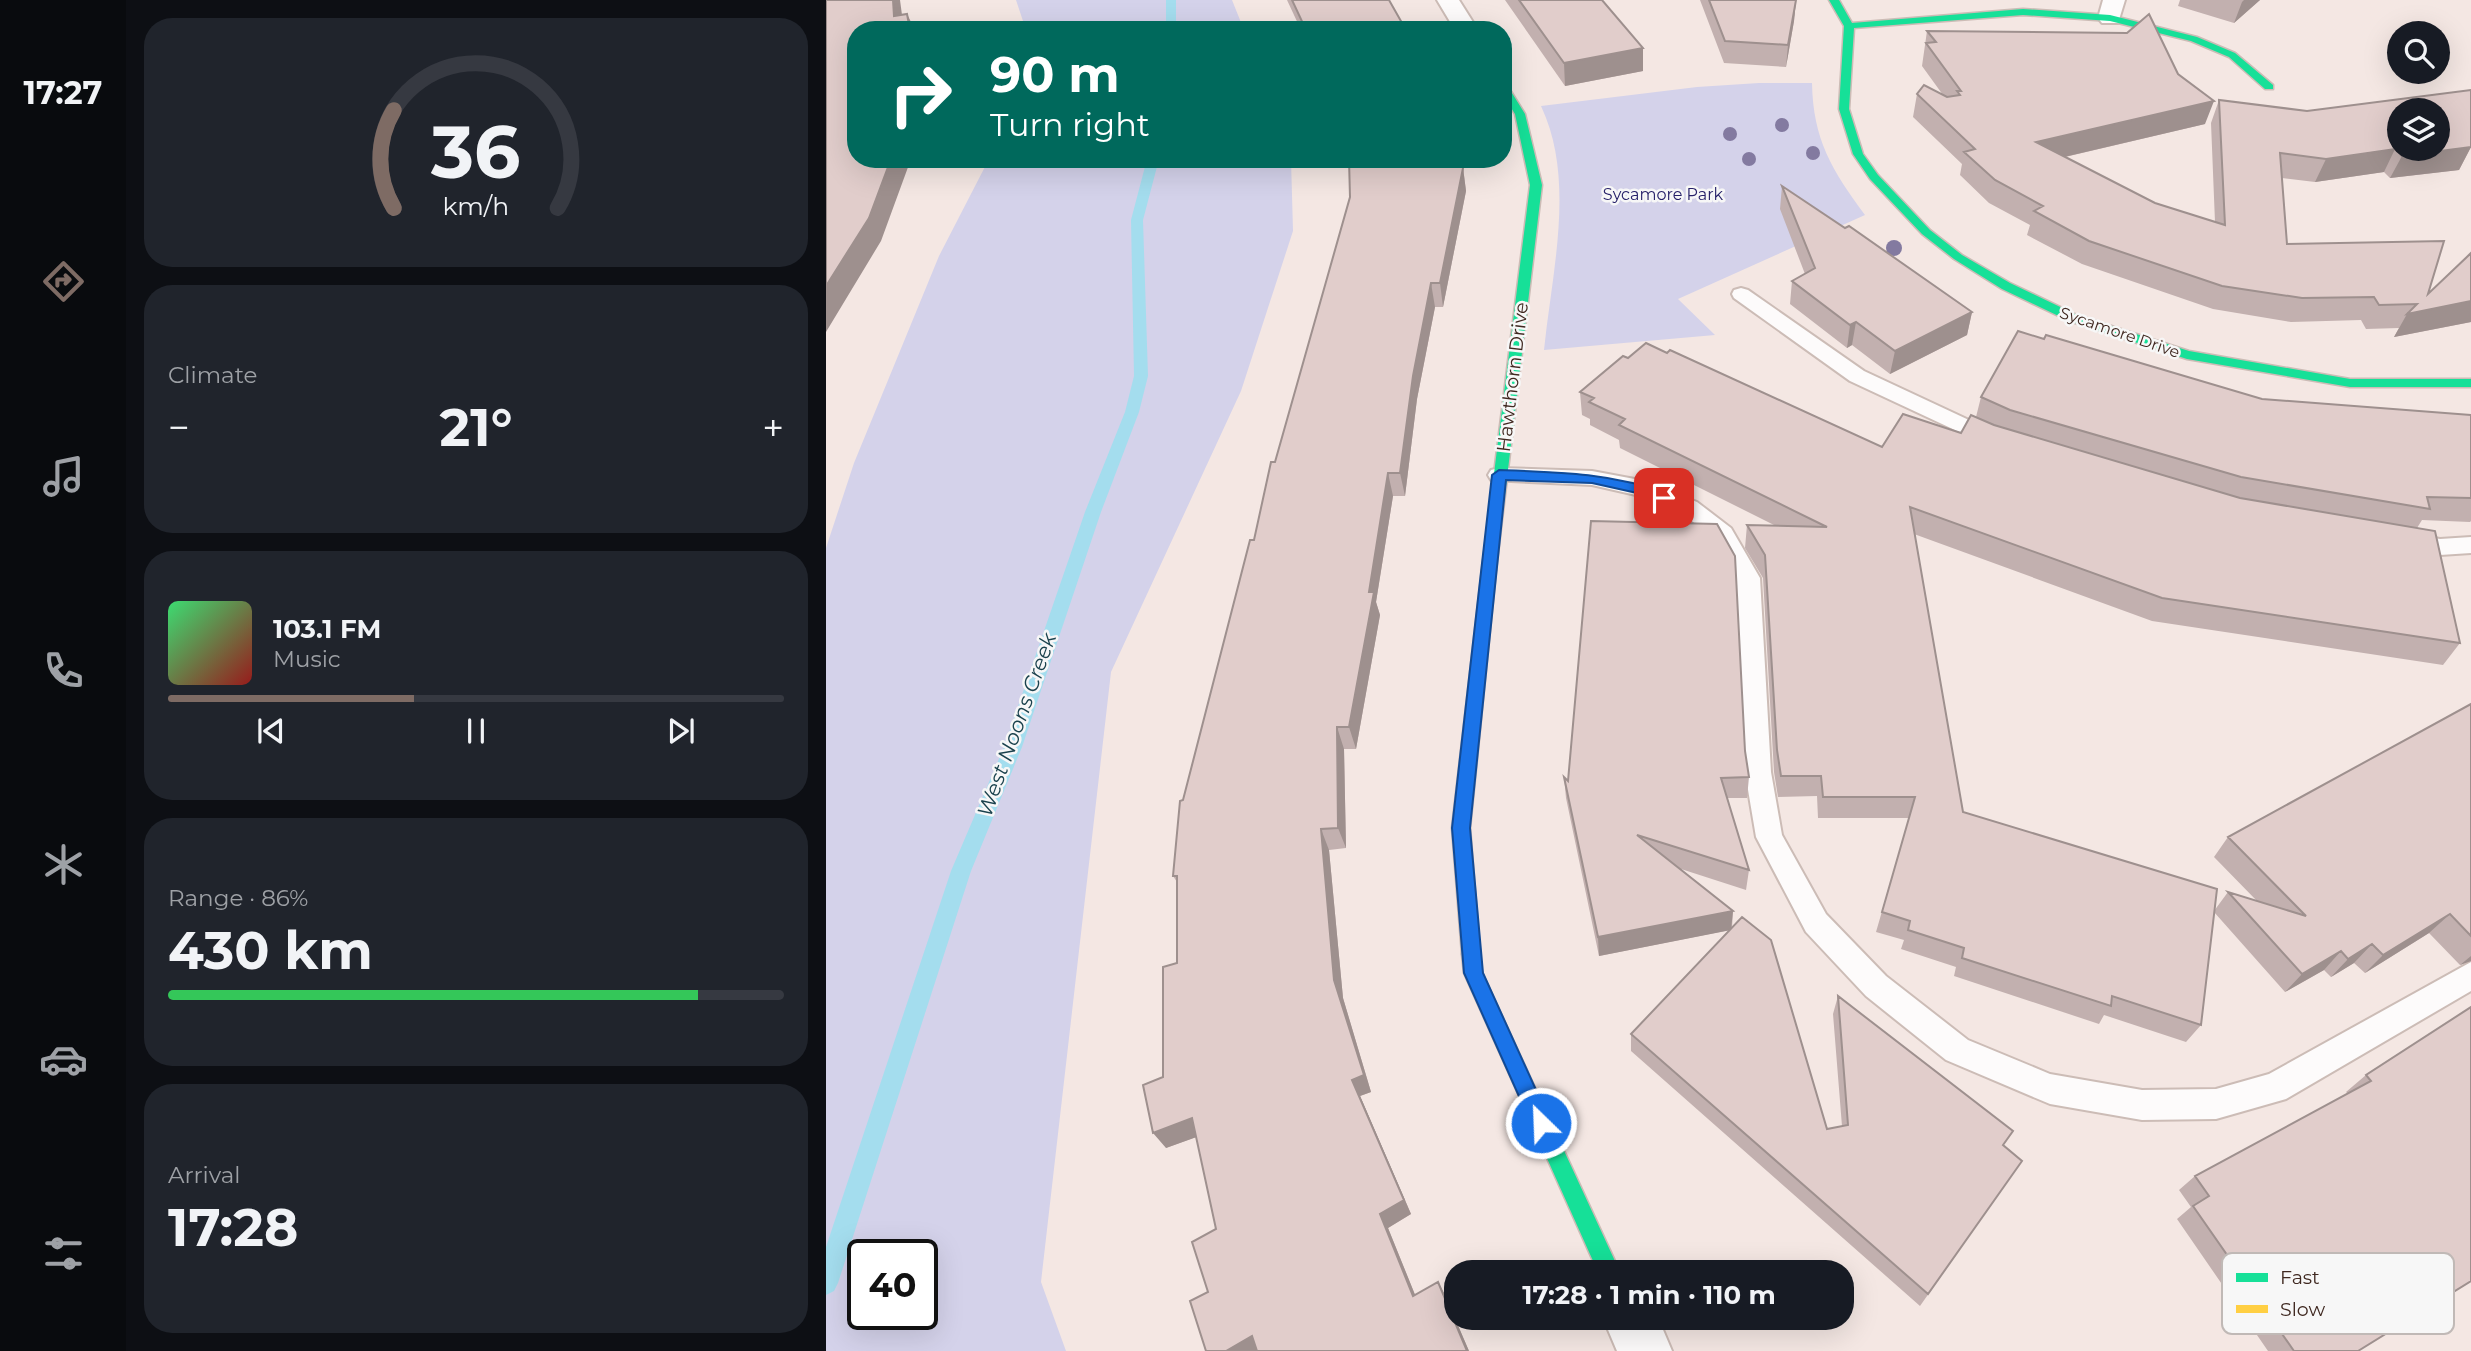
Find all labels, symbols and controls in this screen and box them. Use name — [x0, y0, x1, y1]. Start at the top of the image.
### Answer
map controls — [2387, 21, 2450, 161]
button: search — [2387, 21, 2450, 84]
text: 90 m — [990, 45, 1120, 104]
icon: right — [875, 49, 966, 140]
text: 17:27 — [24, 73, 102, 112]
button: layers — [2387, 98, 2450, 161]
text: Turn right — [990, 105, 1150, 144]
text: 36 — [430, 109, 521, 197]
park label: Sycamore Park — [1603, 185, 1724, 204]
text: km/h — [443, 191, 509, 221]
icon: directions — [39, 257, 88, 306]
street label: Hawthorn Drive — [1492, 301, 1533, 453]
street label: Sycamore Drive — [2057, 303, 2182, 362]
text: Climate — [168, 361, 257, 389]
text: 21° — [440, 396, 512, 459]
text: − — [168, 404, 190, 451]
text: + — [762, 404, 784, 451]
icon: music — [39, 452, 88, 501]
pin — [1634, 468, 1694, 528]
icon: arrive — [1645, 479, 1683, 517]
text: 103.1 FM — [273, 613, 381, 645]
water label: West Noons Creek — [972, 628, 1062, 820]
text: Music — [273, 645, 341, 673]
icon: phone — [39, 646, 88, 695]
icon: previous — [252, 712, 290, 750]
icon: pause — [457, 712, 495, 750]
icon: next — [662, 712, 700, 750]
icon: climate — [39, 840, 88, 889]
text: Range · 86% — [168, 884, 308, 912]
text: 430 km — [168, 919, 373, 982]
icon: car — [39, 1035, 88, 1084]
position arrow — [1504, 1086, 1578, 1160]
text: Arrival — [168, 1161, 241, 1189]
text: 17:28 — [168, 1196, 298, 1259]
icon: filters — [39, 1229, 88, 1278]
speed limit sign: 40 — [847, 1239, 938, 1330]
legend — [2222, 1253, 2454, 1334]
text: Fast — [2280, 1266, 2320, 1289]
text: 17:28 · 1 min · 110 m — [1522, 1279, 1776, 1311]
text: Slow — [2280, 1298, 2325, 1321]

